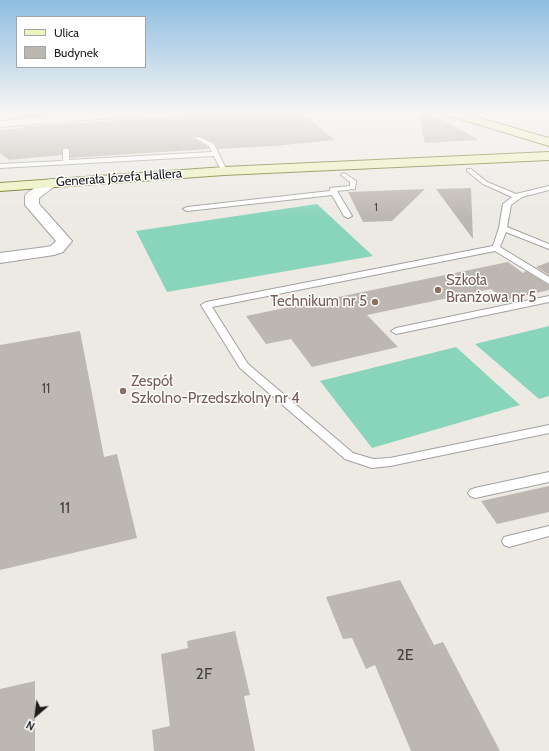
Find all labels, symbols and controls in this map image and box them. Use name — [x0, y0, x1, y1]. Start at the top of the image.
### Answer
legend — [16, 16, 146, 68]
text: Ulica — [54, 25, 79, 40]
text: Budynek — [54, 45, 98, 60]
street label: Generała Józefa Hallera — [56, 166, 182, 190]
house number: 1 — [374, 201, 378, 215]
place label: Szkoła Branżowa nr 5 — [446, 272, 536, 307]
marker: Szkoła Branżowa nr 5 — [433, 285, 443, 295]
place label: Technikum nr 5 — [270, 293, 367, 311]
marker: Technikum nr 5 — [370, 297, 380, 307]
place label: Zespół Szkolno-Przedszkolny nr 4 — [131, 373, 300, 408]
house number: 11 — [42, 381, 50, 397]
marker: Zespół Szkolno-Przedszkolny nr 4 — [118, 386, 128, 396]
house number: 11 — [60, 498, 70, 518]
house number: 2E — [396, 645, 414, 665]
house number: 2F — [196, 664, 212, 684]
north arrow — [16, 695, 56, 735]
text: N — [24, 718, 37, 734]

